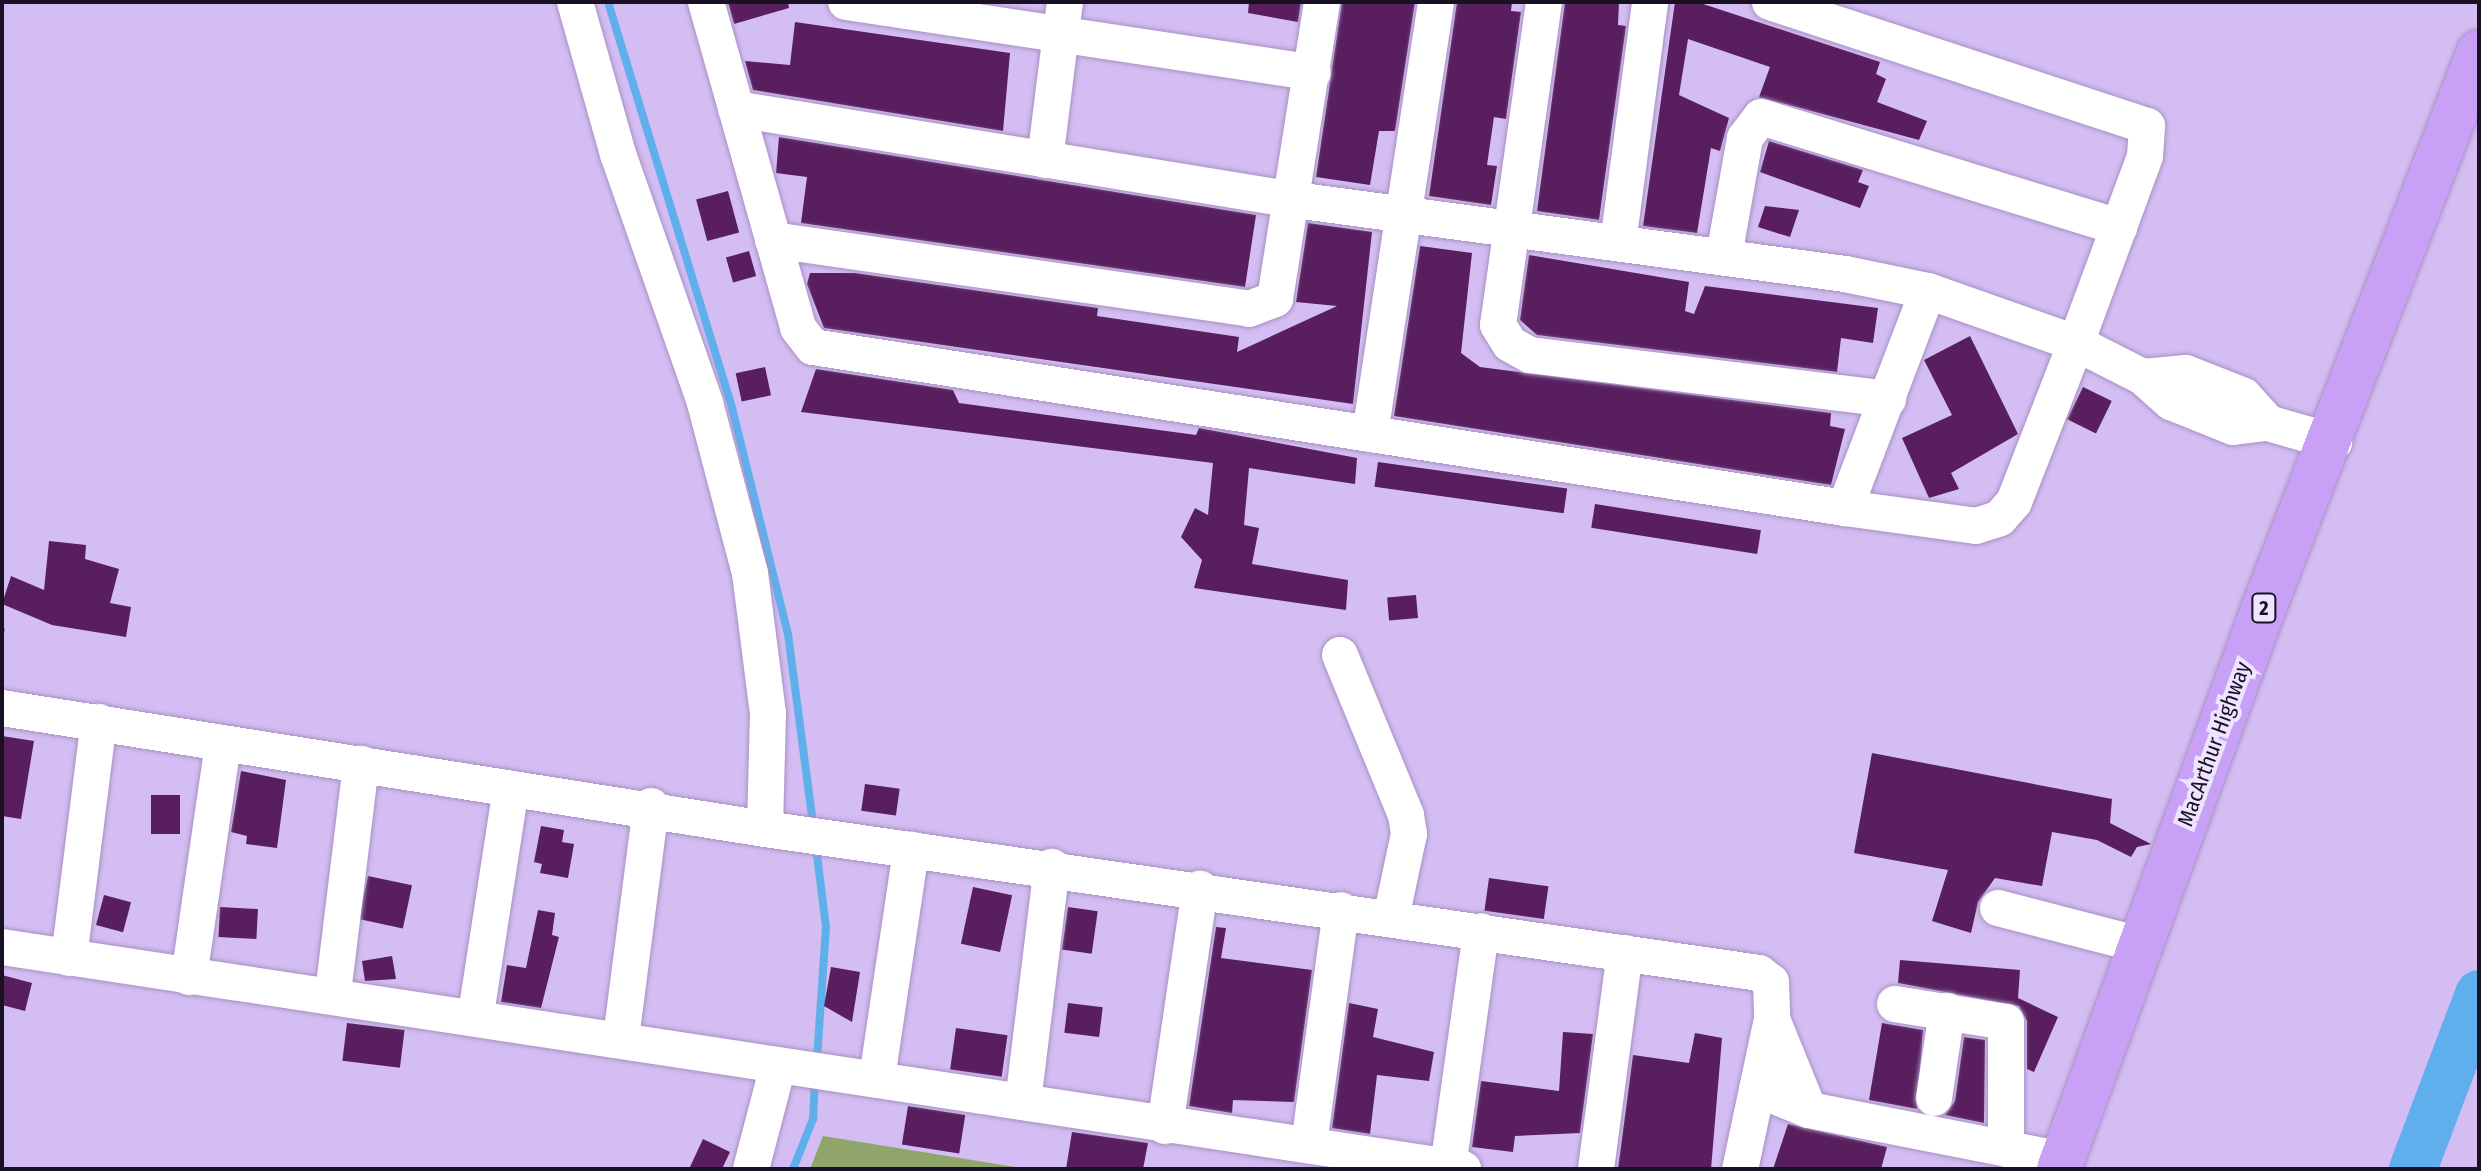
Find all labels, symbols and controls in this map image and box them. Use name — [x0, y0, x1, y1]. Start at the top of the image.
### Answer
road number: 2 — [2250, 592, 2278, 624]
street label: MacArthur Highway — [2172, 658, 2256, 830]

